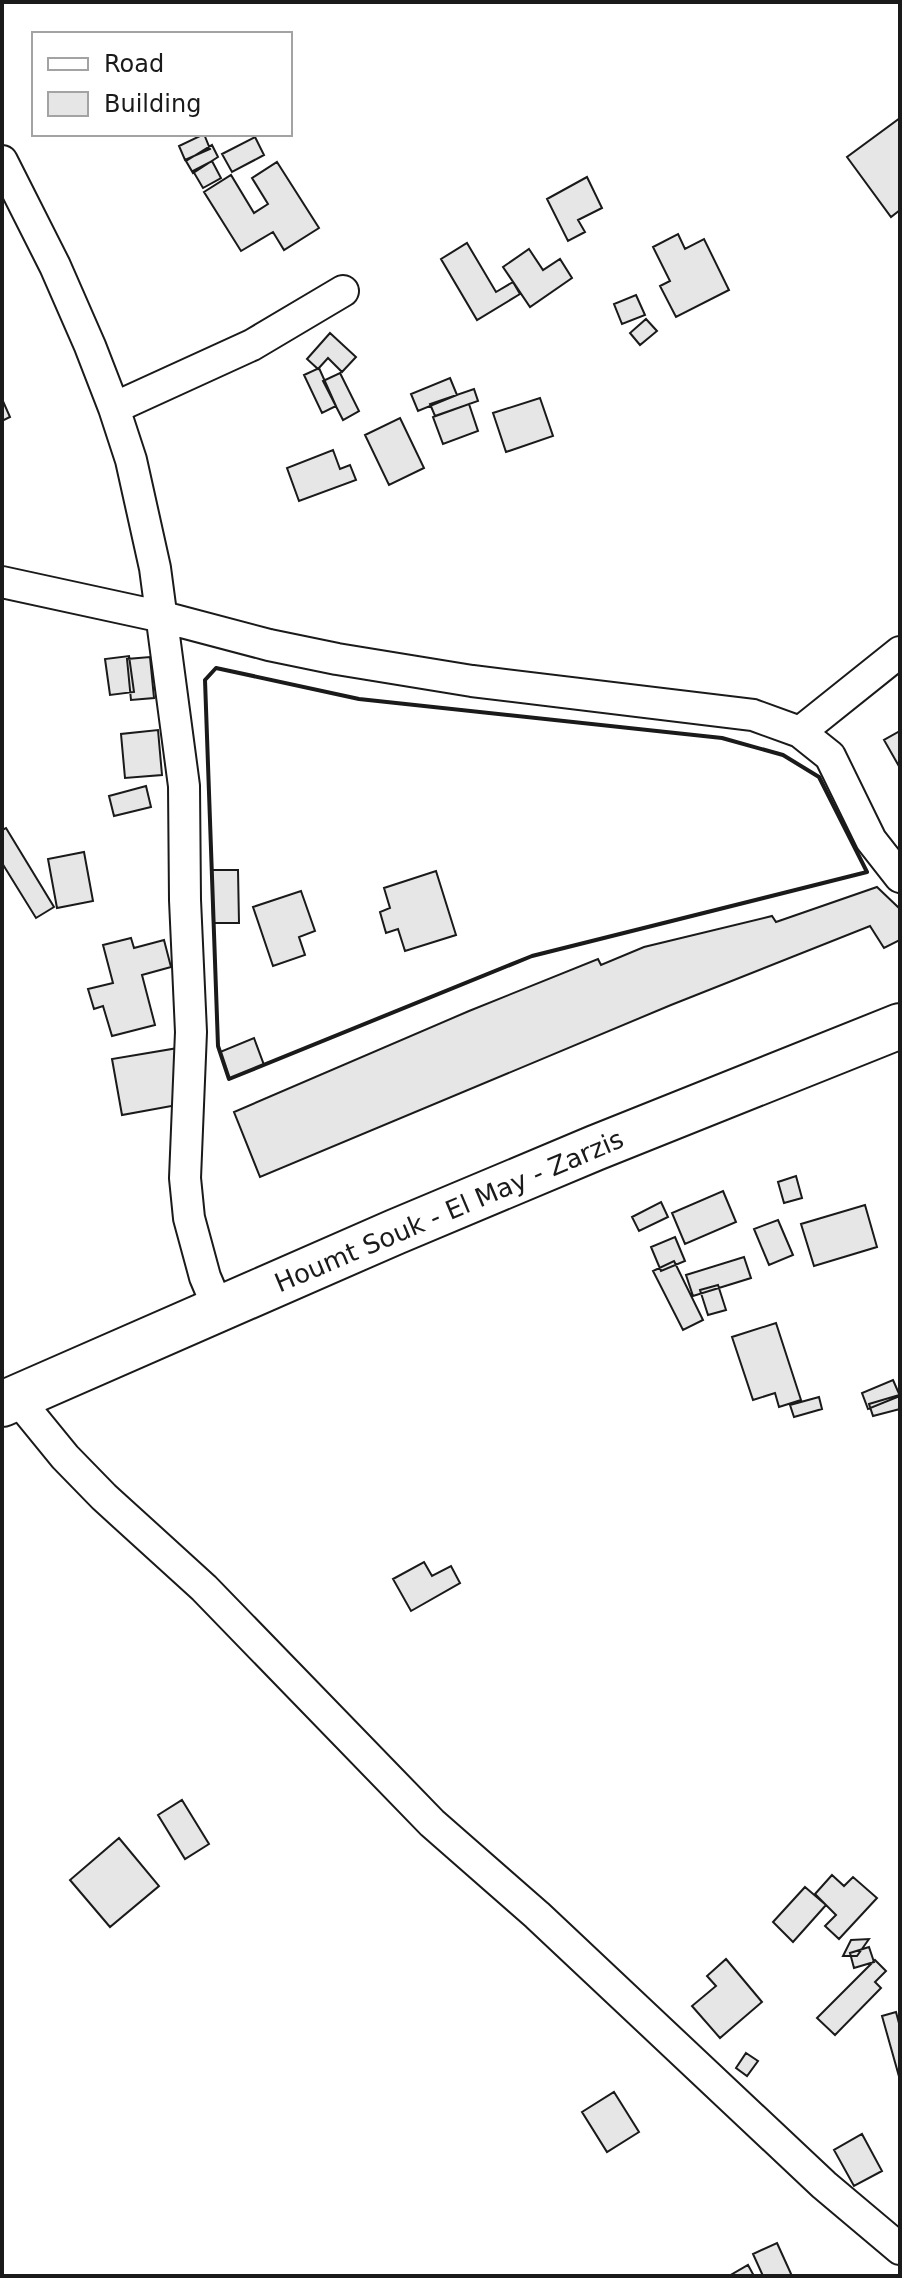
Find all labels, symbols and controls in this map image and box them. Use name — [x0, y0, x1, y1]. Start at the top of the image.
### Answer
legend — [32, 32, 292, 136]
text: Road — [104, 50, 164, 78]
text: Building — [104, 90, 201, 118]
street label: Houmt Souk - El May - Zarzis — [270, 1124, 628, 1298]

